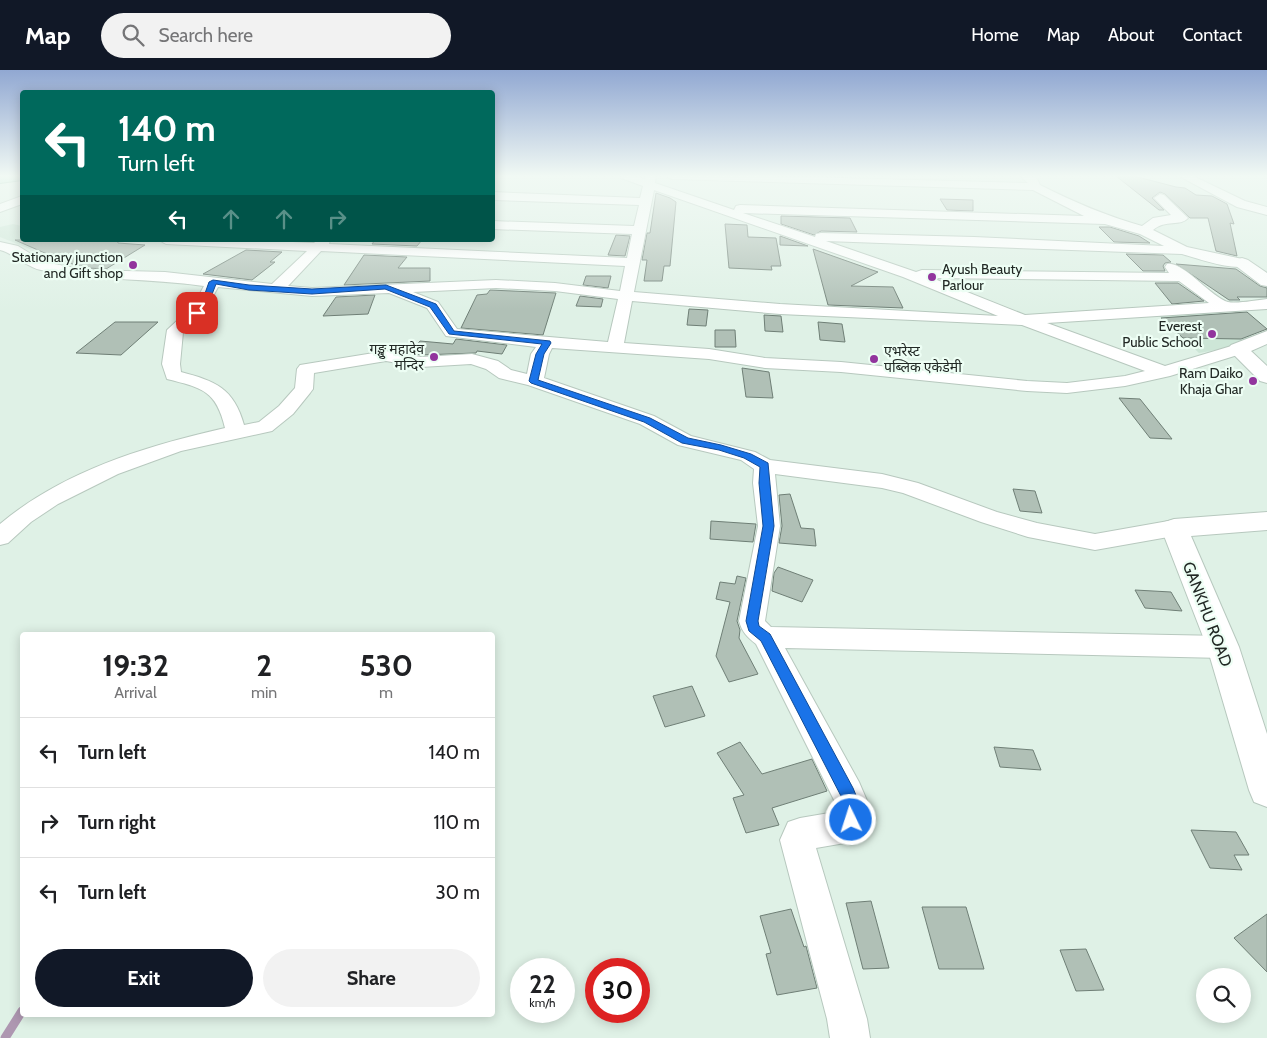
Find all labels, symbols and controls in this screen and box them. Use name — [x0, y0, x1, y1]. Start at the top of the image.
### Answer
search box — [101, 13, 451, 58]
text: Map — [25, 21, 71, 50]
icon: search — [119, 21, 147, 49]
text: Search here — [159, 24, 253, 47]
text: Home — [971, 24, 1019, 46]
text: Map — [1047, 24, 1080, 46]
text: About — [1108, 24, 1154, 46]
text: Contact — [1182, 24, 1242, 46]
text: 140 m — [118, 107, 216, 150]
icon: left — [35, 110, 100, 175]
text: Turn left — [118, 150, 195, 177]
icon: left — [164, 205, 192, 233]
icon: ahead — [217, 205, 245, 233]
icon: ahead — [270, 205, 298, 233]
icon: right — [323, 205, 351, 233]
place label: Stationary junction and Gift shop — [11, 248, 123, 282]
marker: Stationary junction and Gift shop — [127, 259, 139, 271]
place label: Ayush Beauty Parlour — [942, 260, 1022, 294]
marker: Ayush Beauty Parlour — [926, 271, 938, 283]
pin — [176, 292, 218, 334]
icon: arrive — [183, 299, 211, 327]
place label: Everest Public School — [1122, 317, 1203, 351]
marker: Everest Public School — [1206, 328, 1218, 340]
place label: गङ्खु महादेव मन्दिर — [369, 340, 424, 374]
place label: एभरेस्ट पब्लिक एकेडेमी — [884, 342, 962, 376]
marker: गङ्खु महादेव मन्दिर — [428, 351, 440, 363]
marker: एभरेस्ट पब्लिक एकेडेमी — [868, 353, 880, 365]
place label: Ram Daiko Khaja Ghar — [1179, 364, 1244, 398]
marker: Ram Daiko Khaja Ghar — [1247, 375, 1259, 387]
street label: GANKHU ROAD — [1179, 559, 1236, 669]
text: 19:32 — [102, 647, 169, 684]
text: 2 — [256, 647, 272, 684]
text: 530 — [359, 647, 413, 684]
text: Arrival — [114, 683, 157, 702]
text: min — [251, 683, 277, 702]
text: m — [379, 683, 393, 702]
icon: left — [35, 739, 63, 767]
text: Turn left — [78, 741, 146, 764]
text: 140 m — [429, 741, 480, 764]
position arrow — [824, 793, 876, 845]
icon: right — [35, 809, 63, 837]
text: Turn right — [78, 811, 156, 834]
text: 110 m — [433, 811, 480, 834]
icon: left — [35, 879, 63, 907]
text: Turn left — [78, 881, 146, 904]
text: 30 m — [436, 881, 480, 904]
button: Exit — [35, 949, 253, 1007]
button: Share — [263, 949, 480, 1007]
speed limit sign: 30 — [585, 958, 650, 1023]
map controls — [1196, 968, 1251, 1023]
button: search — [1196, 968, 1251, 1023]
text: 22 — [529, 969, 556, 999]
text: km/h — [529, 995, 556, 1010]

